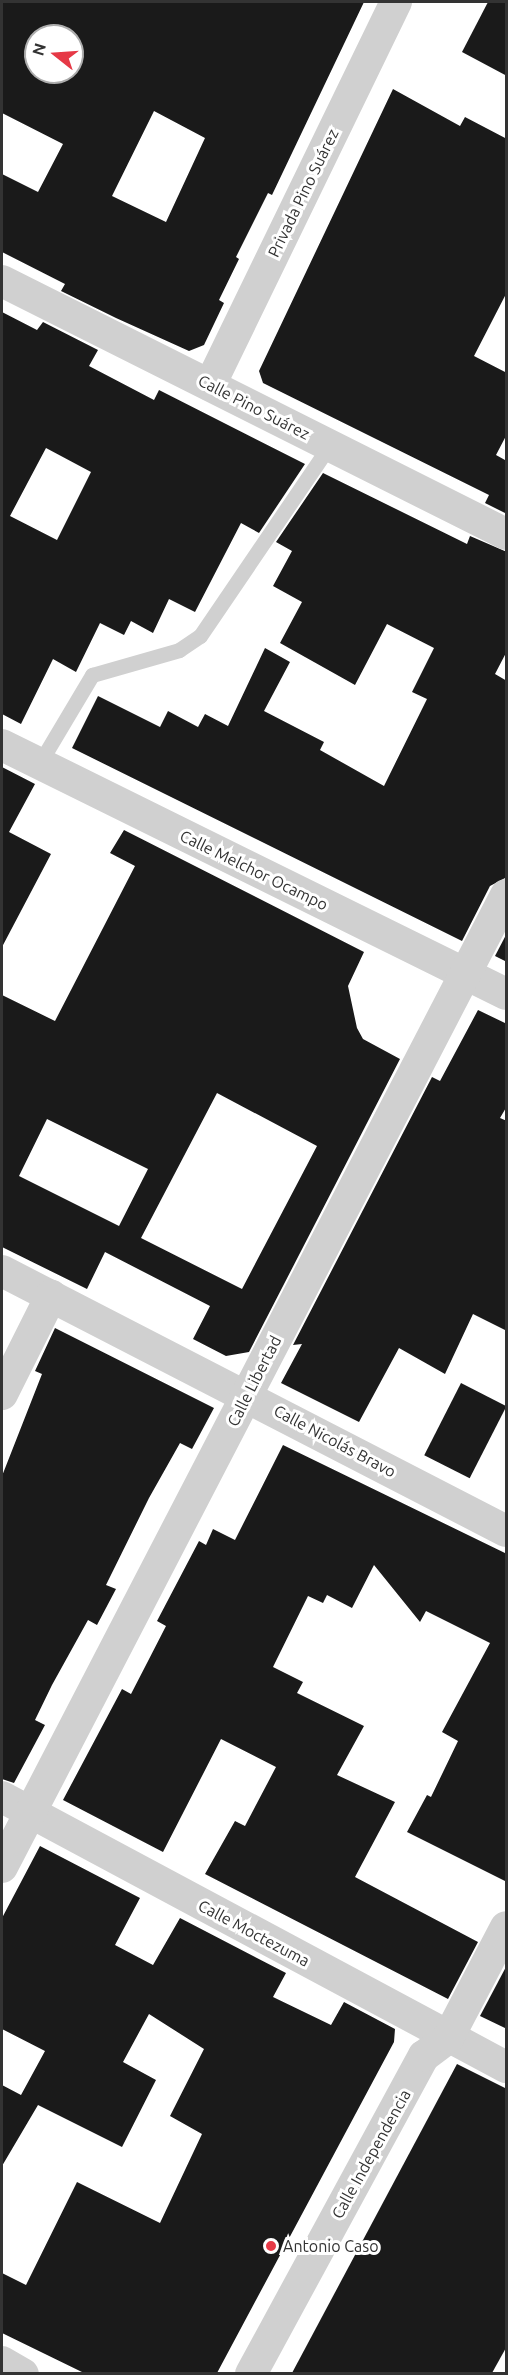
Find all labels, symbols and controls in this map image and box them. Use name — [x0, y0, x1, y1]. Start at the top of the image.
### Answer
north arrow — [24, 24, 84, 84]
text: N — [28, 41, 49, 58]
street label: Privada Pino Suárez — [264, 126, 342, 260]
street label: Calle Pino Suárez — [195, 371, 313, 443]
street label: Calle Melchor Ocampo — [177, 826, 331, 914]
street label: Calle Libertad — [223, 1333, 285, 1429]
street label: Calle Nicolás Bravo — [271, 1401, 399, 1481]
street label: Calle Moctezuma — [195, 1896, 313, 1970]
street label: Calle Independencia — [328, 2086, 414, 2222]
place label: Antonio Caso — [283, 2236, 379, 2256]
marker: Antonio Caso — [264, 2239, 278, 2253]

